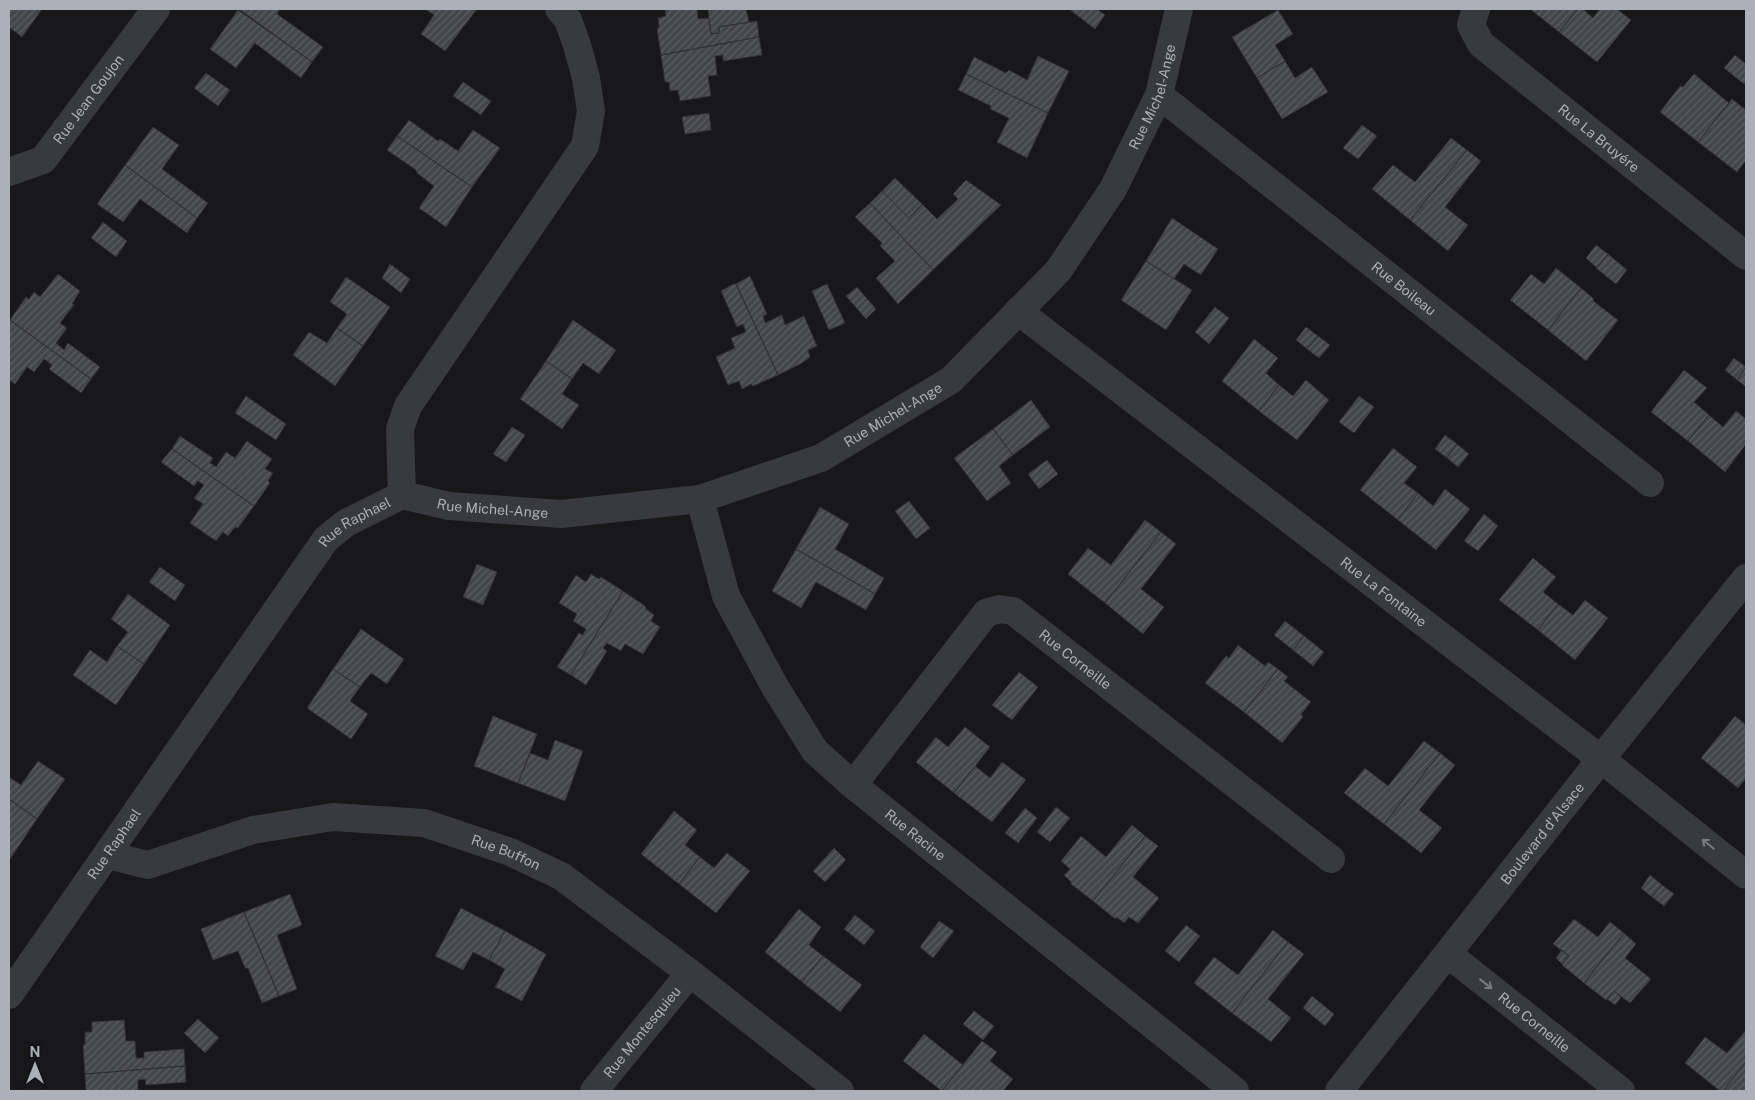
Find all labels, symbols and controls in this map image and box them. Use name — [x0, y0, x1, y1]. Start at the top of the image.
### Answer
street label: Rue Michel-Ange — [1126, 43, 1179, 152]
street label: Rue Jean Goujon — [50, 51, 127, 147]
street label: Rue La Bruyére — [1555, 101, 1643, 176]
street label: Rue Boileau — [1369, 258, 1439, 319]
street label: Rue Michel-Ange — [841, 379, 945, 450]
street label: Rue Raphael — [315, 494, 394, 550]
street label: Rue Michel-Ange — [435, 495, 549, 521]
street label: Rue La Fontaine — [1337, 554, 1430, 630]
street label: Rue Corneille — [1036, 626, 1115, 693]
street label: Boulevard d'Alsace — [1497, 779, 1587, 888]
street label: Rue Raphael — [84, 806, 144, 882]
street label: Rue Racine — [882, 806, 949, 864]
street label: Rue Buffon — [469, 832, 543, 873]
one-way arrow — [1702, 839, 1715, 850]
one-way arrow — [1479, 978, 1492, 989]
street label: Rue Montesquieu — [600, 983, 684, 1081]
street label: Rue Corneille — [1495, 989, 1573, 1056]
north arrow — [10, 1040, 60, 1090]
text: N — [30, 1044, 40, 1060]

